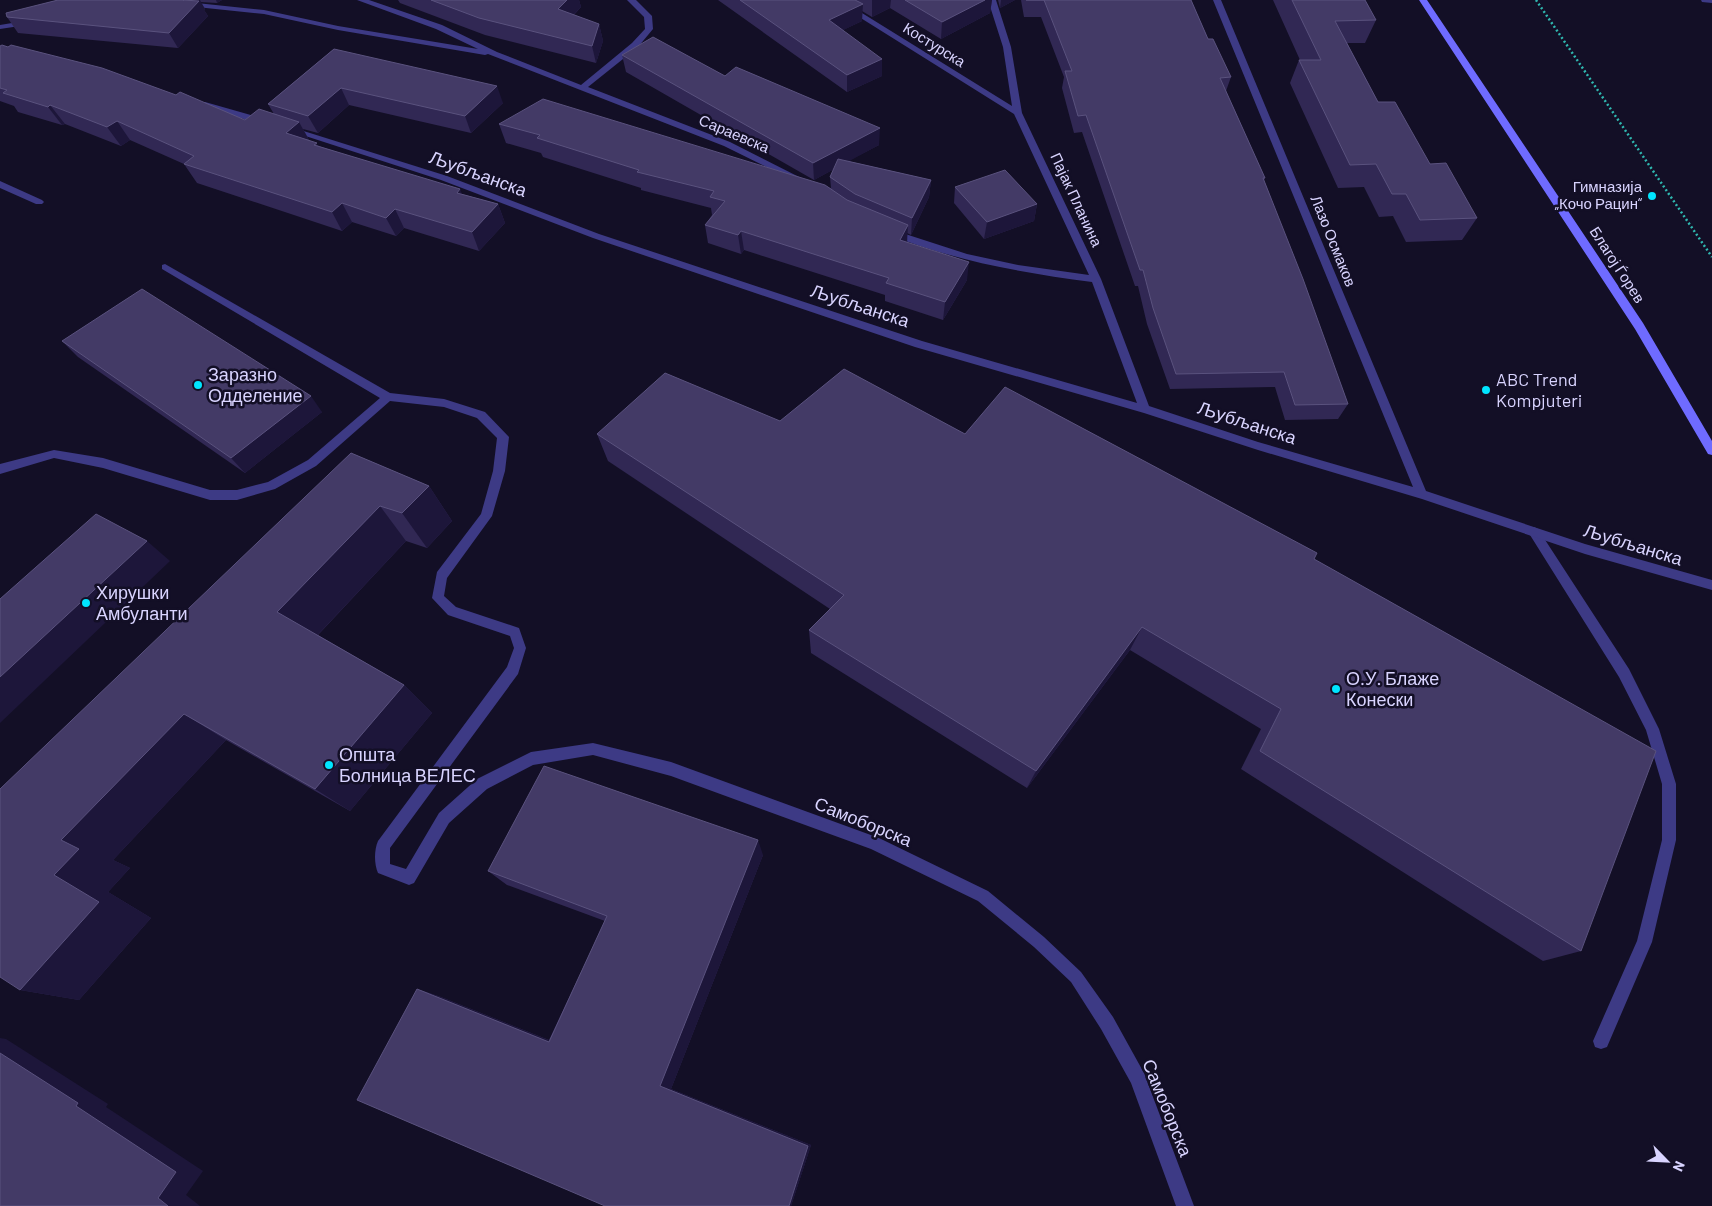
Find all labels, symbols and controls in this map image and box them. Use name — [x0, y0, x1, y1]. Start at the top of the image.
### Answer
street label: Костурска — [900, 18, 970, 71]
street label: Сараевска — [696, 110, 773, 156]
street label: Љубљанска — [427, 145, 531, 201]
street label: Пајак Планина — [1047, 150, 1107, 250]
place label: Гимназија „Кочо Рацин“ — [1555, 177, 1643, 212]
marker: Гимназија „Кочо Рацин“ — [1646, 190, 1658, 202]
street label: Лазо Осмаков — [1307, 192, 1360, 289]
street label: Благој Ѓорев — [1586, 223, 1649, 306]
street label: Љубљанска — [808, 279, 913, 332]
place label: Заразно Одделение — [208, 363, 303, 406]
place label: ABC Trend Kompjuteri — [1496, 368, 1582, 411]
marker: Заразно Одделение — [192, 379, 204, 391]
marker: ABC Trend Kompjuteri — [1480, 384, 1492, 396]
street label: Љубљанска — [1195, 396, 1300, 449]
street label: Љубљанска — [1581, 519, 1686, 570]
place label: Хирушки Амбуланти — [96, 581, 187, 624]
marker: Хирушки Амбуланти — [80, 597, 92, 609]
place label: О.У. Блаже Конески — [1346, 667, 1439, 710]
marker: О.У. Блаже Конески — [1330, 683, 1342, 695]
place label: Општа Болница ВЕЛЕС — [339, 743, 476, 786]
marker: Општа Болница ВЕЛЕС — [323, 759, 335, 771]
street label: Самоборска — [811, 792, 916, 851]
street label: Самоборска — [1138, 1056, 1198, 1161]
north arrow — [1642, 1136, 1692, 1186]
text: N — [1670, 1159, 1689, 1174]

